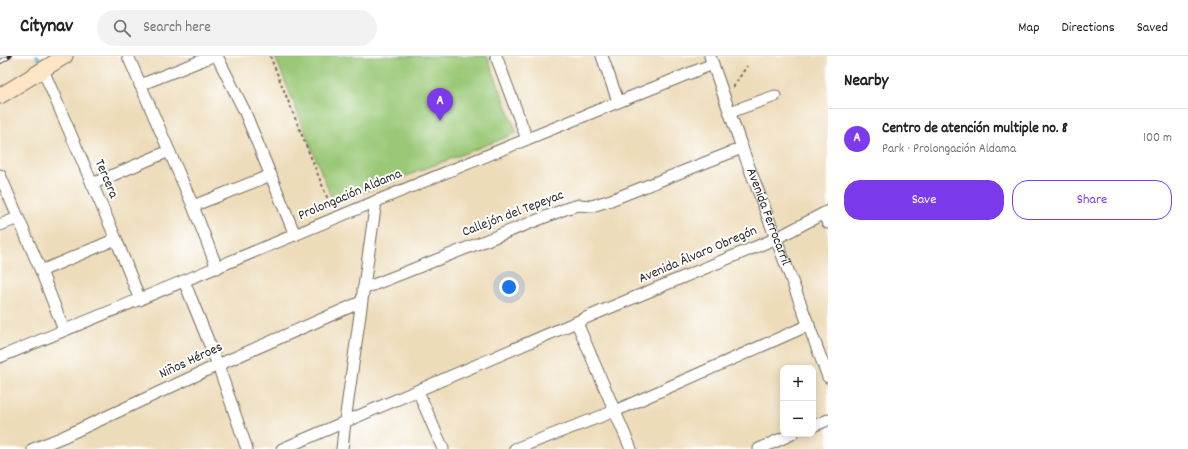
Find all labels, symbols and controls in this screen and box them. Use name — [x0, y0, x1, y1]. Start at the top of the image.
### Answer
search box — [97, 10, 377, 46]
text: Citynav — [20, 14, 73, 41]
icon: search — [111, 17, 133, 39]
text: Search here — [143, 17, 211, 39]
text: Map — [1018, 18, 1040, 38]
text: Directions — [1062, 18, 1115, 38]
text: Saved — [1137, 18, 1168, 38]
text: Nearby — [844, 70, 888, 94]
pin: A — [427, 88, 453, 121]
text: Centro de atención multiple no. 8 — [882, 118, 1068, 140]
text: A — [853, 129, 861, 148]
text: 100 m — [1143, 129, 1172, 148]
text: Park · Prolongación Aldama — [882, 140, 1016, 159]
street label: Tercera — [89, 156, 123, 202]
street label: Prolongación Aldama — [295, 164, 405, 226]
street label: Avenida Ferrocarril — [740, 165, 796, 269]
button: Save — [844, 180, 1004, 220]
button: Share — [1012, 180, 1172, 220]
street label: Callejón del Tepeyac — [459, 185, 567, 243]
street label: Avenida Álvaro Obregón — [636, 221, 760, 289]
your location — [499, 277, 519, 297]
street label: Niños Héroes — [156, 338, 226, 384]
map controls — [780, 365, 816, 437]
button: + — [780, 365, 816, 401]
button: − — [780, 401, 816, 437]

